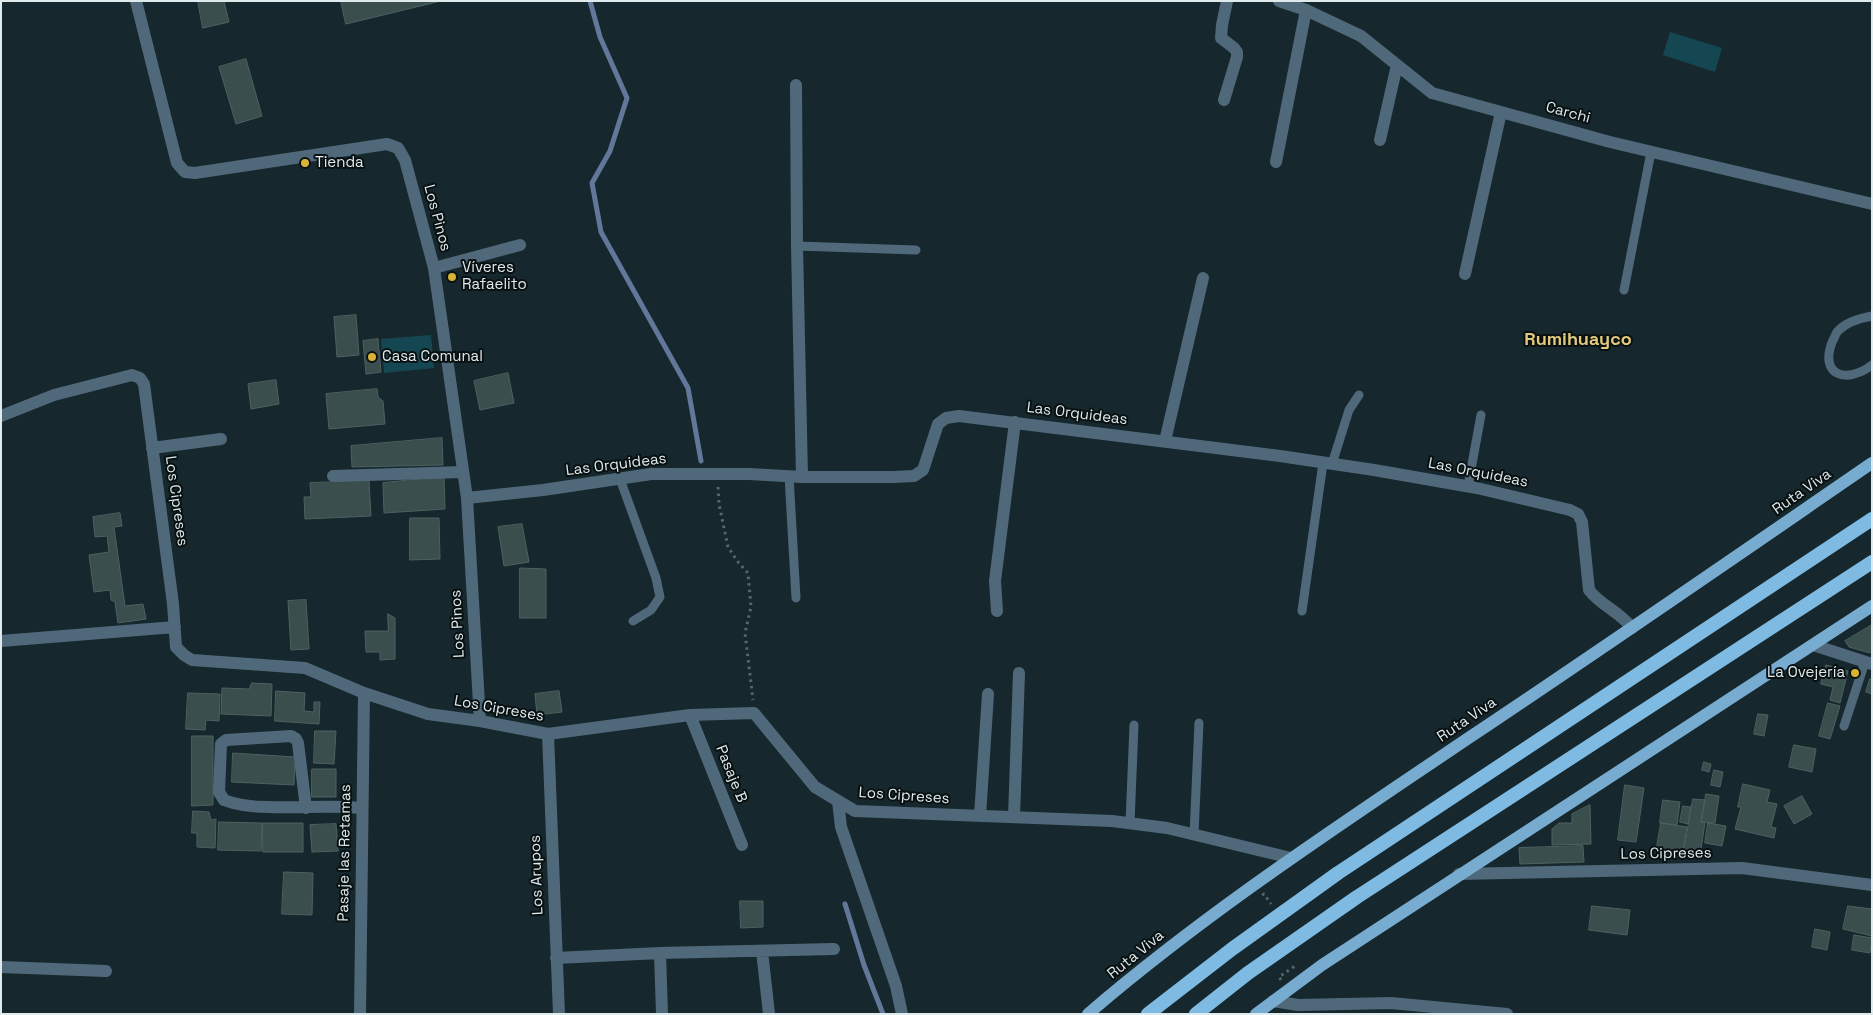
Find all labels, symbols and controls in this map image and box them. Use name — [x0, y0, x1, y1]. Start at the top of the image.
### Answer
street label: Carchi — [1544, 98, 1592, 128]
place label: Tienda — [315, 154, 364, 172]
marker: Tienda — [299, 157, 311, 169]
street label: Los Pinos — [419, 183, 455, 253]
place label: Víveres Rafaelito — [462, 259, 527, 294]
marker: Víveres Rafaelito — [446, 271, 458, 283]
district label: Rumihuayco — [1524, 329, 1632, 351]
place label: Casa Comunal — [382, 348, 483, 366]
marker: Casa Comunal — [366, 351, 378, 363]
street label: Las Orquideas — [1026, 399, 1128, 429]
street label: Las Orquideas — [565, 450, 667, 480]
street label: Las Orquideas — [1426, 454, 1530, 492]
street label: Los Cipreses — [161, 455, 191, 547]
street label: Ruta Viva — [1769, 465, 1835, 519]
street label: Los Pinos — [447, 589, 469, 659]
place label: La Ovejería — [1767, 664, 1845, 682]
marker: La Ovejería — [1849, 667, 1861, 679]
street label: Los Cipreses — [453, 692, 545, 726]
street label: Ruta Viva — [1434, 694, 1500, 746]
street label: Pasaje B — [711, 743, 751, 805]
street label: Pasaje las Retamas — [335, 784, 355, 922]
street label: Los Cipreses — [858, 784, 950, 808]
street label: Los Arupos — [527, 835, 547, 915]
street label: Los Cipreses — [1620, 844, 1712, 864]
street label: Ruta Viva — [1104, 927, 1168, 983]

